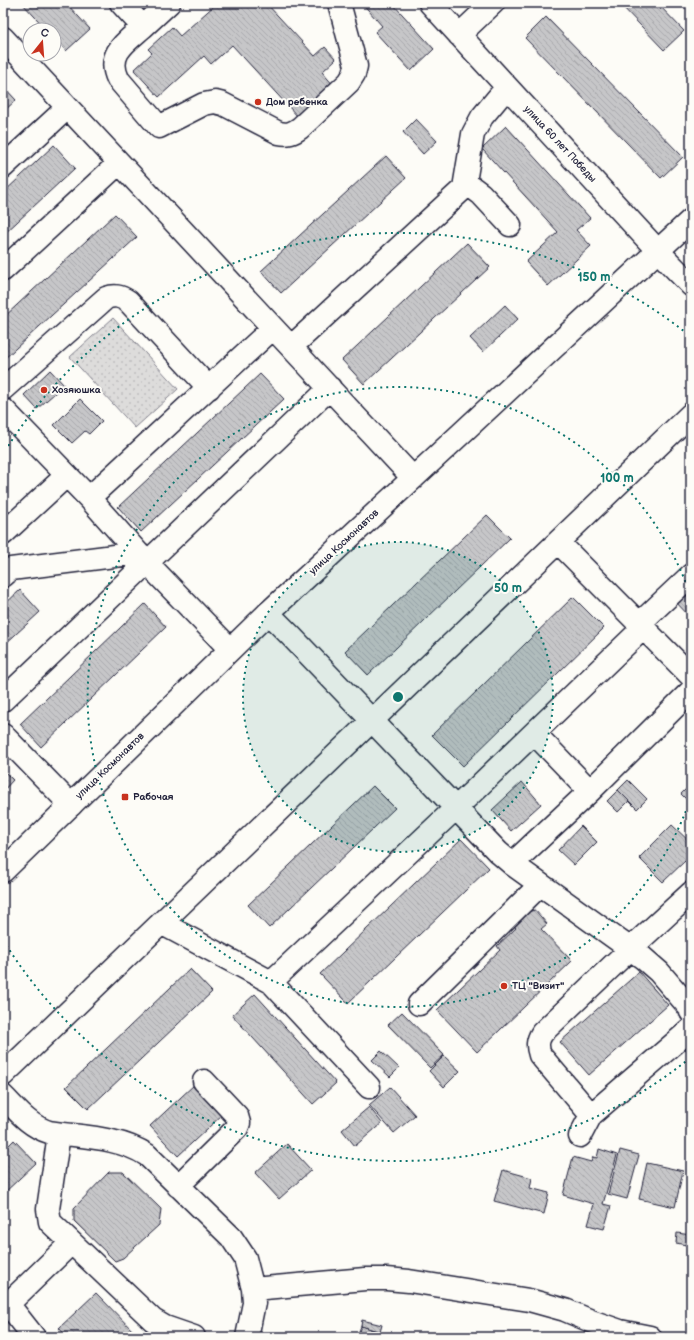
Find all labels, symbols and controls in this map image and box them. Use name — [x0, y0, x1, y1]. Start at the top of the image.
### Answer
north arrow — [22, 22, 62, 62]
text: С — [39, 26, 51, 40]
place label: Дом ребенка — [266, 96, 328, 108]
marker: Дом ребенка — [253, 97, 263, 107]
street label: улица 60 лет Победы — [521, 103, 599, 185]
text: 150 m — [578, 270, 610, 285]
place label: Хозяюшка — [51, 384, 101, 396]
marker: Хозяюшка — [39, 385, 49, 395]
text: 100 m — [600, 471, 634, 486]
street label: улица Космонавтов — [307, 506, 382, 577]
text: 50 m — [494, 581, 522, 596]
centre of rings — [391, 690, 405, 704]
street label: улица Космонавтов — [73, 730, 147, 802]
place label: Рабочая — [133, 791, 174, 803]
marker: Рабочая — [120, 792, 130, 802]
place label: ТЦ "Визит" — [512, 980, 564, 992]
marker: ТЦ "Визит" — [499, 981, 509, 991]

